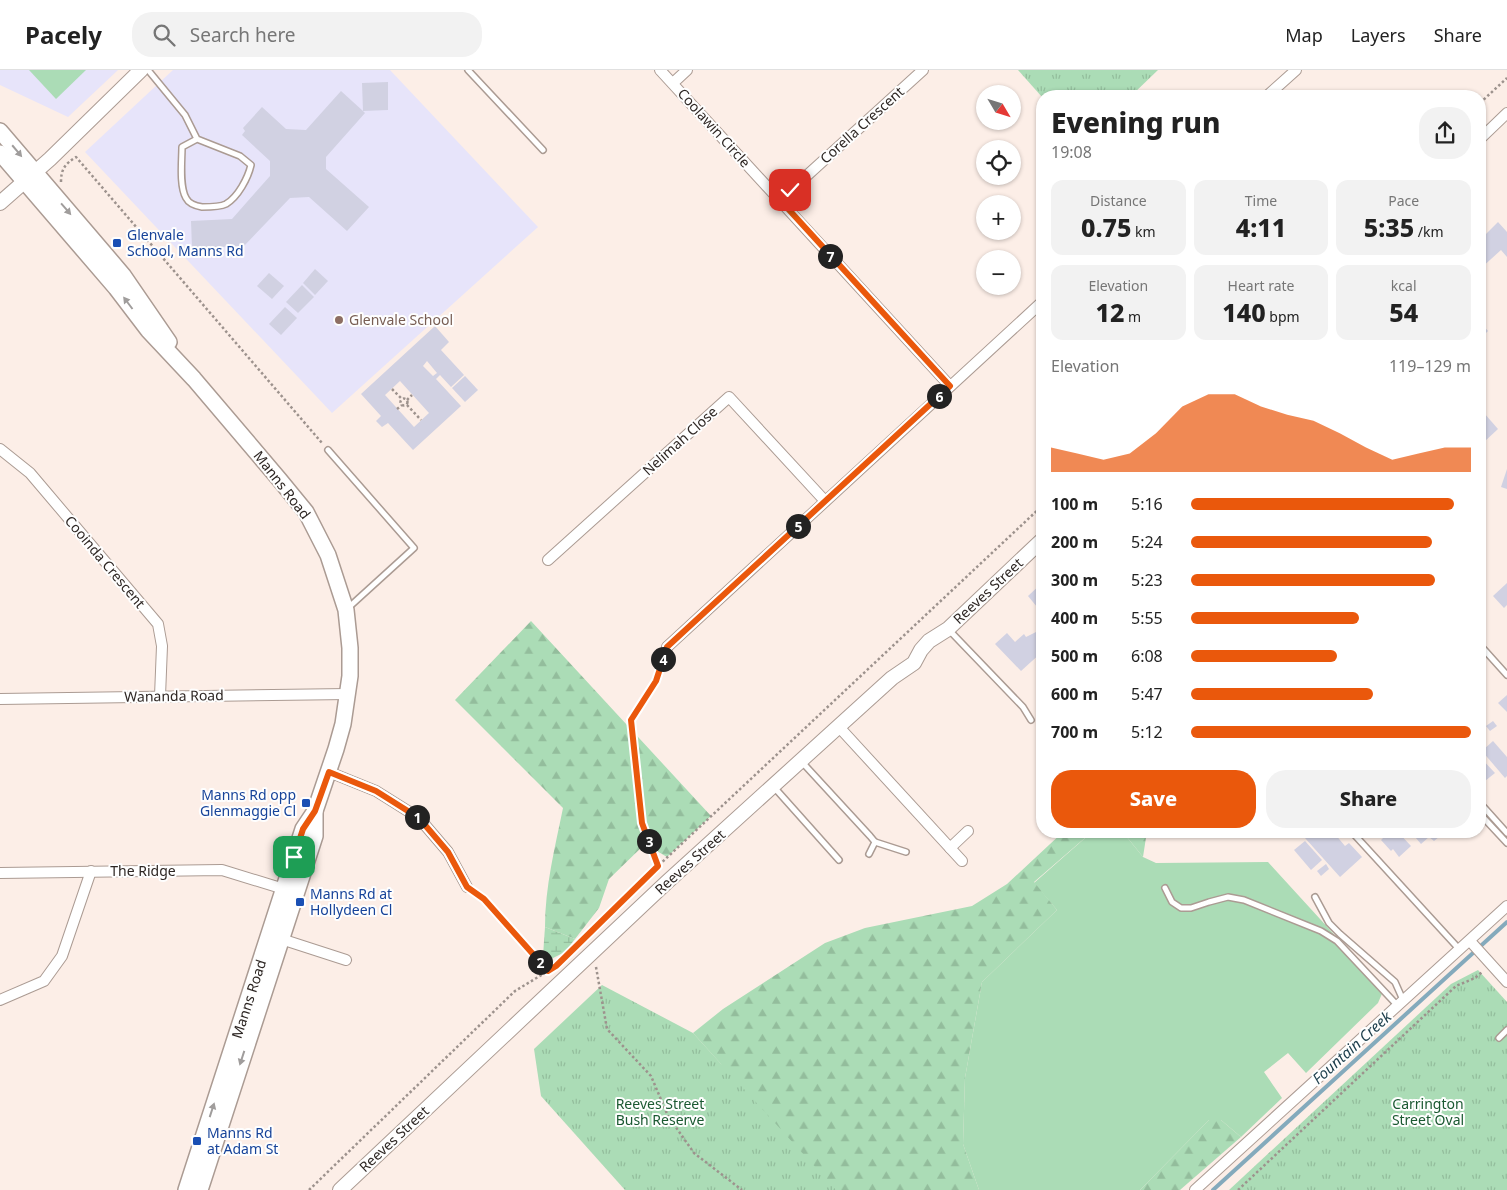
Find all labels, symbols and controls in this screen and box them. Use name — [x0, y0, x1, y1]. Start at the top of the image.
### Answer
search box — [132, 12, 482, 57]
text: Pacely — [25, 18, 102, 51]
icon: search — [150, 21, 178, 49]
text: Search here — [190, 22, 296, 48]
text: Map — [1285, 23, 1323, 47]
text: Layers — [1351, 23, 1406, 47]
text: Share — [1434, 23, 1482, 47]
street label: Corella Crescent — [816, 82, 908, 167]
street label: Coolawin Circle — [674, 84, 755, 171]
north arrow — [976, 85, 1021, 130]
map controls — [976, 85, 1021, 295]
text: Evening run — [1051, 103, 1220, 141]
button: share — [1419, 107, 1471, 159]
button: locate — [976, 140, 1021, 185]
text: 19:08 — [1051, 141, 1092, 163]
one-way arrow — [11, 145, 23, 157]
pin — [769, 169, 811, 211]
icon: check — [776, 176, 804, 204]
text: Distance — [1090, 191, 1147, 210]
text: Time — [1245, 191, 1277, 210]
text: Pace — [1388, 191, 1419, 210]
button: + — [976, 195, 1021, 240]
one-way arrow — [61, 202, 72, 215]
text: 0.75 — [1081, 210, 1131, 244]
text: 4:11 — [1236, 210, 1286, 244]
text: 5:35 — [1364, 210, 1414, 244]
text: km — [1131, 222, 1156, 241]
text: /km — [1414, 222, 1444, 241]
place label: Glenvale School, Manns Rd — [127, 225, 244, 260]
marker: Glenvale School, Manns Rd — [111, 237, 123, 249]
pin: 7 — [818, 244, 842, 268]
text: 7 — [826, 247, 835, 266]
button: − — [976, 250, 1021, 295]
text: Elevation — [1088, 276, 1148, 295]
text: Heart rate — [1228, 276, 1294, 295]
text: kcal — [1391, 276, 1417, 295]
text: 12 — [1096, 295, 1124, 329]
text: 140 — [1222, 295, 1266, 329]
text: 54 — [1389, 295, 1418, 329]
one-way arrow — [122, 297, 133, 310]
text: m — [1124, 307, 1141, 326]
text: bpm — [1266, 307, 1300, 326]
place label: Glenvale School — [349, 310, 453, 329]
marker: Glenvale School — [333, 314, 345, 326]
text: Elevation — [1051, 355, 1119, 377]
text: 119–129 m — [1389, 355, 1471, 377]
pin: 6 — [926, 384, 952, 408]
text: 6 — [935, 387, 944, 406]
street label: Nelimah Close — [638, 402, 721, 479]
street label: Manns Road — [250, 447, 315, 523]
text: 100 m — [1051, 493, 1098, 515]
text: 5:16 — [1131, 493, 1163, 515]
street label: Cooinda Crescent — [61, 511, 150, 612]
pin: 5 — [786, 514, 810, 538]
text: 5 — [794, 517, 803, 536]
text: 200 m — [1051, 531, 1098, 553]
text: 5:24 — [1131, 531, 1163, 553]
street label: Reeves Street — [949, 553, 1027, 628]
text: 300 m — [1051, 569, 1098, 591]
text: 5:23 — [1131, 569, 1163, 591]
text: 400 m — [1051, 607, 1098, 629]
text: 5:55 — [1131, 607, 1163, 629]
text: 500 m — [1051, 645, 1098, 667]
text: 6:08 — [1131, 645, 1163, 667]
pin: 4 — [650, 646, 676, 672]
text: 4 — [659, 650, 668, 669]
text: 600 m — [1051, 683, 1098, 705]
text: 5:47 — [1131, 683, 1163, 705]
street label: Wananda Road — [124, 685, 224, 706]
text: 700 m — [1051, 721, 1098, 743]
text: 5:12 — [1131, 721, 1163, 743]
button: Save — [1051, 770, 1256, 828]
button: Share — [1266, 770, 1471, 828]
place label: Manns Rd opp Glenmaggie Cl — [200, 785, 296, 820]
marker: Manns Rd opp Glenmaggie Cl — [300, 797, 312, 809]
pin: 1 — [404, 804, 430, 830]
text: 1 — [413, 808, 422, 827]
street label: Reeves Street — [650, 825, 729, 898]
pin: 3 — [636, 828, 662, 854]
text: 3 — [645, 832, 654, 851]
pin — [273, 836, 315, 878]
icon: arrive — [280, 843, 308, 871]
street label: The Ridge — [110, 861, 176, 880]
place label: Manns Rd at Hollydeen Cl — [310, 884, 392, 919]
marker: Manns Rd at Hollydeen Cl — [294, 896, 306, 908]
pin: 2 — [528, 950, 552, 974]
text: 2 — [536, 953, 545, 972]
street label: Manns Road — [227, 957, 270, 1041]
water label: Fountain Creek — [1308, 1006, 1396, 1088]
one-way arrow — [238, 1051, 245, 1066]
park label: Reeves Street Bush Reserve — [616, 1094, 704, 1129]
park label: Carrington Street Oval — [1392, 1094, 1464, 1129]
street label: Reeves Street — [355, 1101, 433, 1176]
one-way arrow — [209, 1103, 217, 1118]
place label: Manns Rd at Adam St — [207, 1123, 278, 1158]
marker: Manns Rd at Adam St — [191, 1135, 203, 1147]

